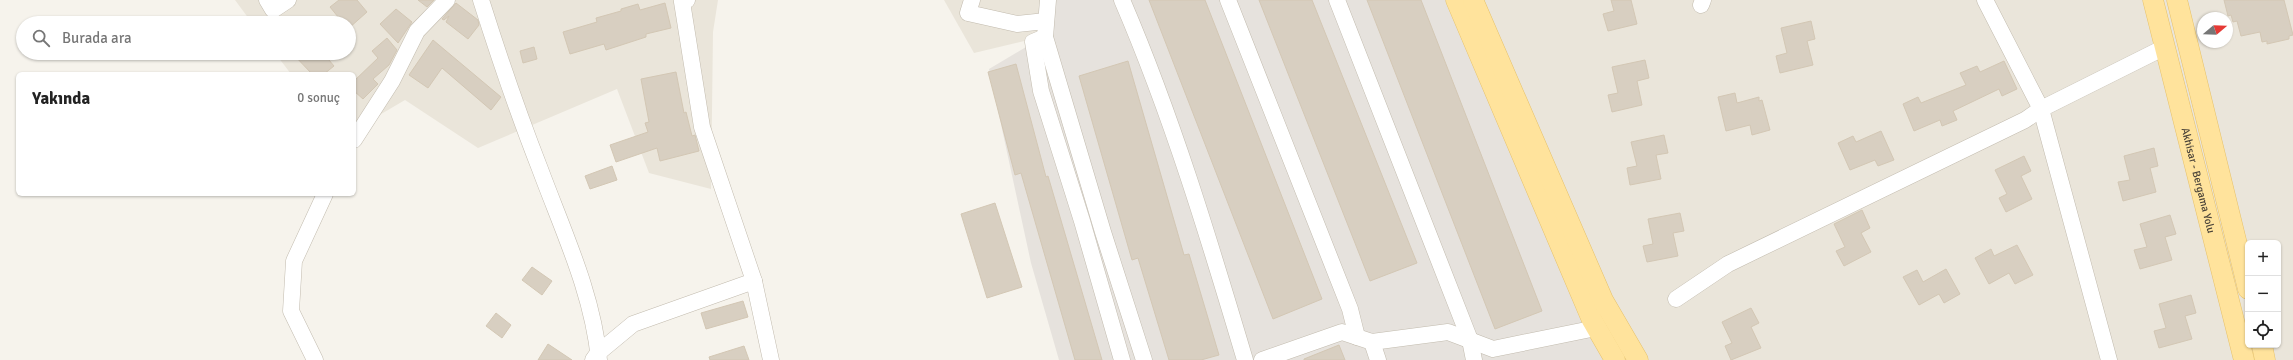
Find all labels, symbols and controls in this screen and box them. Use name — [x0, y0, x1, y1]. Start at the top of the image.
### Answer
north arrow — [2197, 12, 2233, 48]
search box — [16, 16, 356, 60]
icon: search — [30, 27, 52, 49]
text: Burada ara — [62, 29, 132, 47]
text: Yakında — [32, 88, 90, 109]
text: 0 sonuç — [297, 90, 340, 106]
street label: Akhisar - Bergama Yolu — [2179, 126, 2218, 235]
map controls — [2245, 240, 2281, 348]
button: + — [2245, 240, 2281, 276]
button: − — [2245, 276, 2281, 312]
button: locate — [2245, 312, 2281, 348]

